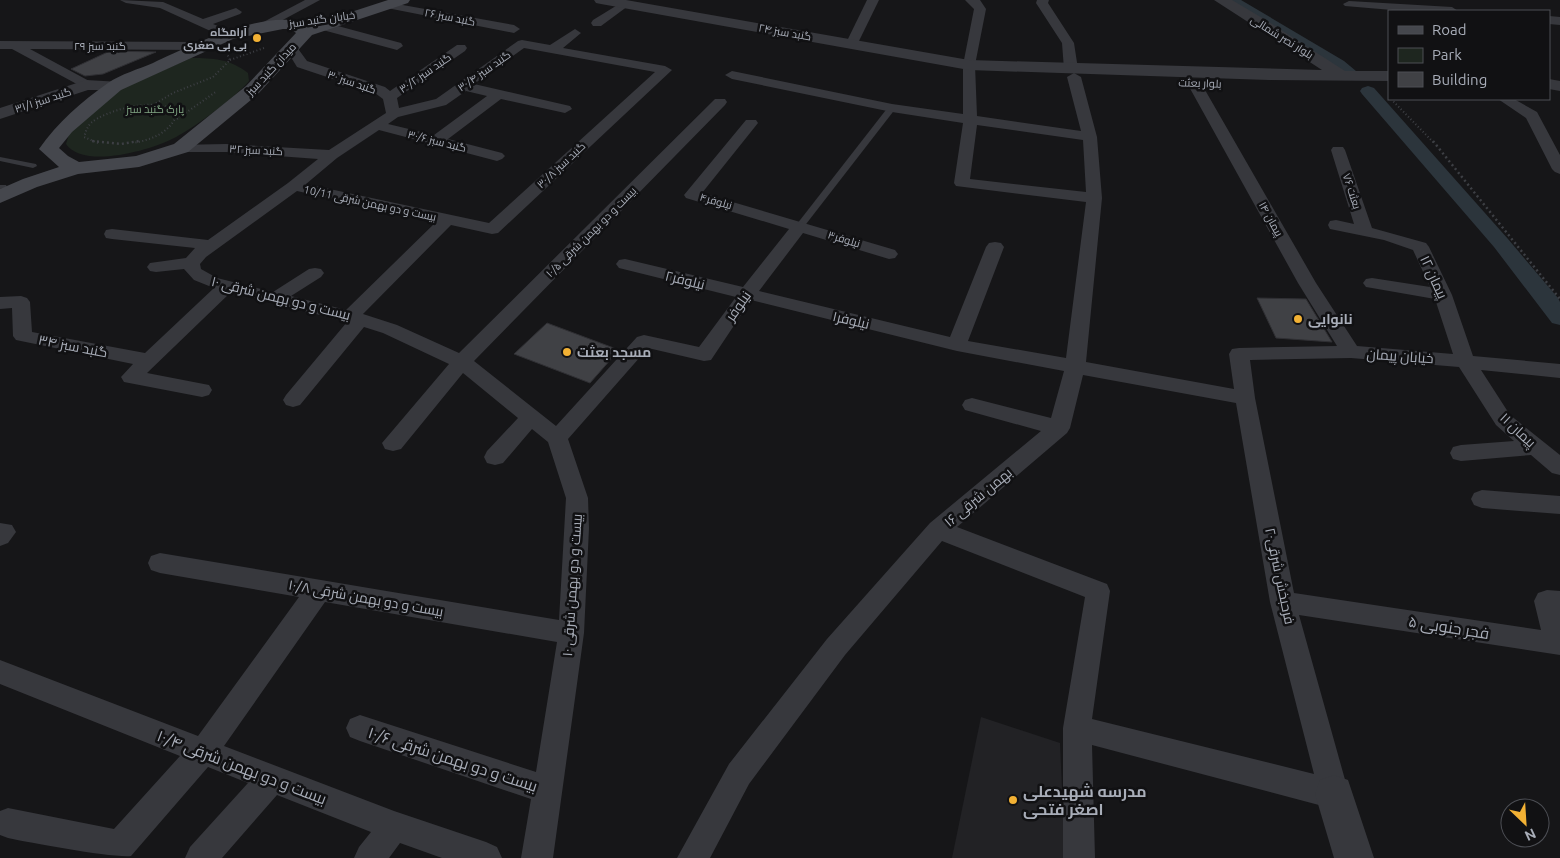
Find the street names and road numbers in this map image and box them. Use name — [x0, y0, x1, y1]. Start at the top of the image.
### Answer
street label: گنبد سبز ۲۶ — [423, 6, 476, 29]
street label: خیابان گنبد سبز — [287, 8, 356, 31]
street label: بلوار نصر شمالی — [1248, 13, 1315, 62]
street label: گنبد سبز ۲۴ — [757, 21, 812, 44]
street label: گنبد سبز ۲۹ — [74, 40, 126, 53]
street label: میدان گنبد سبز — [243, 40, 299, 99]
street label: گنبد سبز ۳۰/۴ — [455, 48, 513, 95]
street label: گنبد سبز ۳۰/۲ — [397, 51, 454, 96]
street label: گنبد سبز ۳۰ — [326, 68, 378, 97]
street label: بلوار بعثت — [1178, 76, 1222, 91]
street label: گنبد سبز ۳۱/۱ — [13, 85, 73, 116]
street label: گنبد سبز ۳۰/۶ — [406, 128, 468, 155]
street label: گنبد سبز ۳۰/۸ — [534, 140, 588, 191]
street label: گنبد سبز ۳۲ — [229, 143, 283, 158]
street label: بعثت ۷۶ — [1341, 172, 1363, 210]
street label: بیست و دو بهمن شرقی 10/11 — [302, 183, 437, 224]
street label: بیست و دو بهمن شرقی ۱۰/۵ — [543, 184, 639, 280]
street label: نیلوفر۴ — [698, 191, 734, 212]
street label: پیمان ۱۴ — [1256, 200, 1285, 239]
street label: نیلوفر۳ — [826, 228, 862, 251]
street label: پیمان ۱۲ — [1415, 253, 1451, 302]
street label: نیلوفر۲ — [663, 267, 707, 293]
street label: بیست و دو بهمن شرقی ۱۰ — [210, 273, 352, 323]
street label: نیلوفر — [721, 288, 754, 325]
street label: نیلوفر۱ — [831, 308, 871, 332]
street label: گنبد سبز ۳۴ — [37, 331, 109, 361]
street label: خیابان پیمان — [1366, 346, 1434, 368]
street label: پیمان ۱۱ — [1496, 410, 1539, 452]
street label: بهمن شرقی ۱۶ — [941, 464, 1015, 530]
street label: بیست و دو بهمن شرقی ۱۰ — [559, 513, 585, 657]
street label: فرحبخش شرقی۲۰ — [1262, 526, 1298, 626]
street label: بیست و دو بهمن شرقی ۱۰/۸ — [287, 576, 445, 620]
street label: فجر جنوبی ۵ — [1407, 612, 1491, 644]
street label: بیست و دو بهمن شرقی ۱۰/۶ — [365, 723, 540, 797]
street label: بیست و دو بهمن شرقی ۱۰/۴ — [154, 726, 329, 810]

